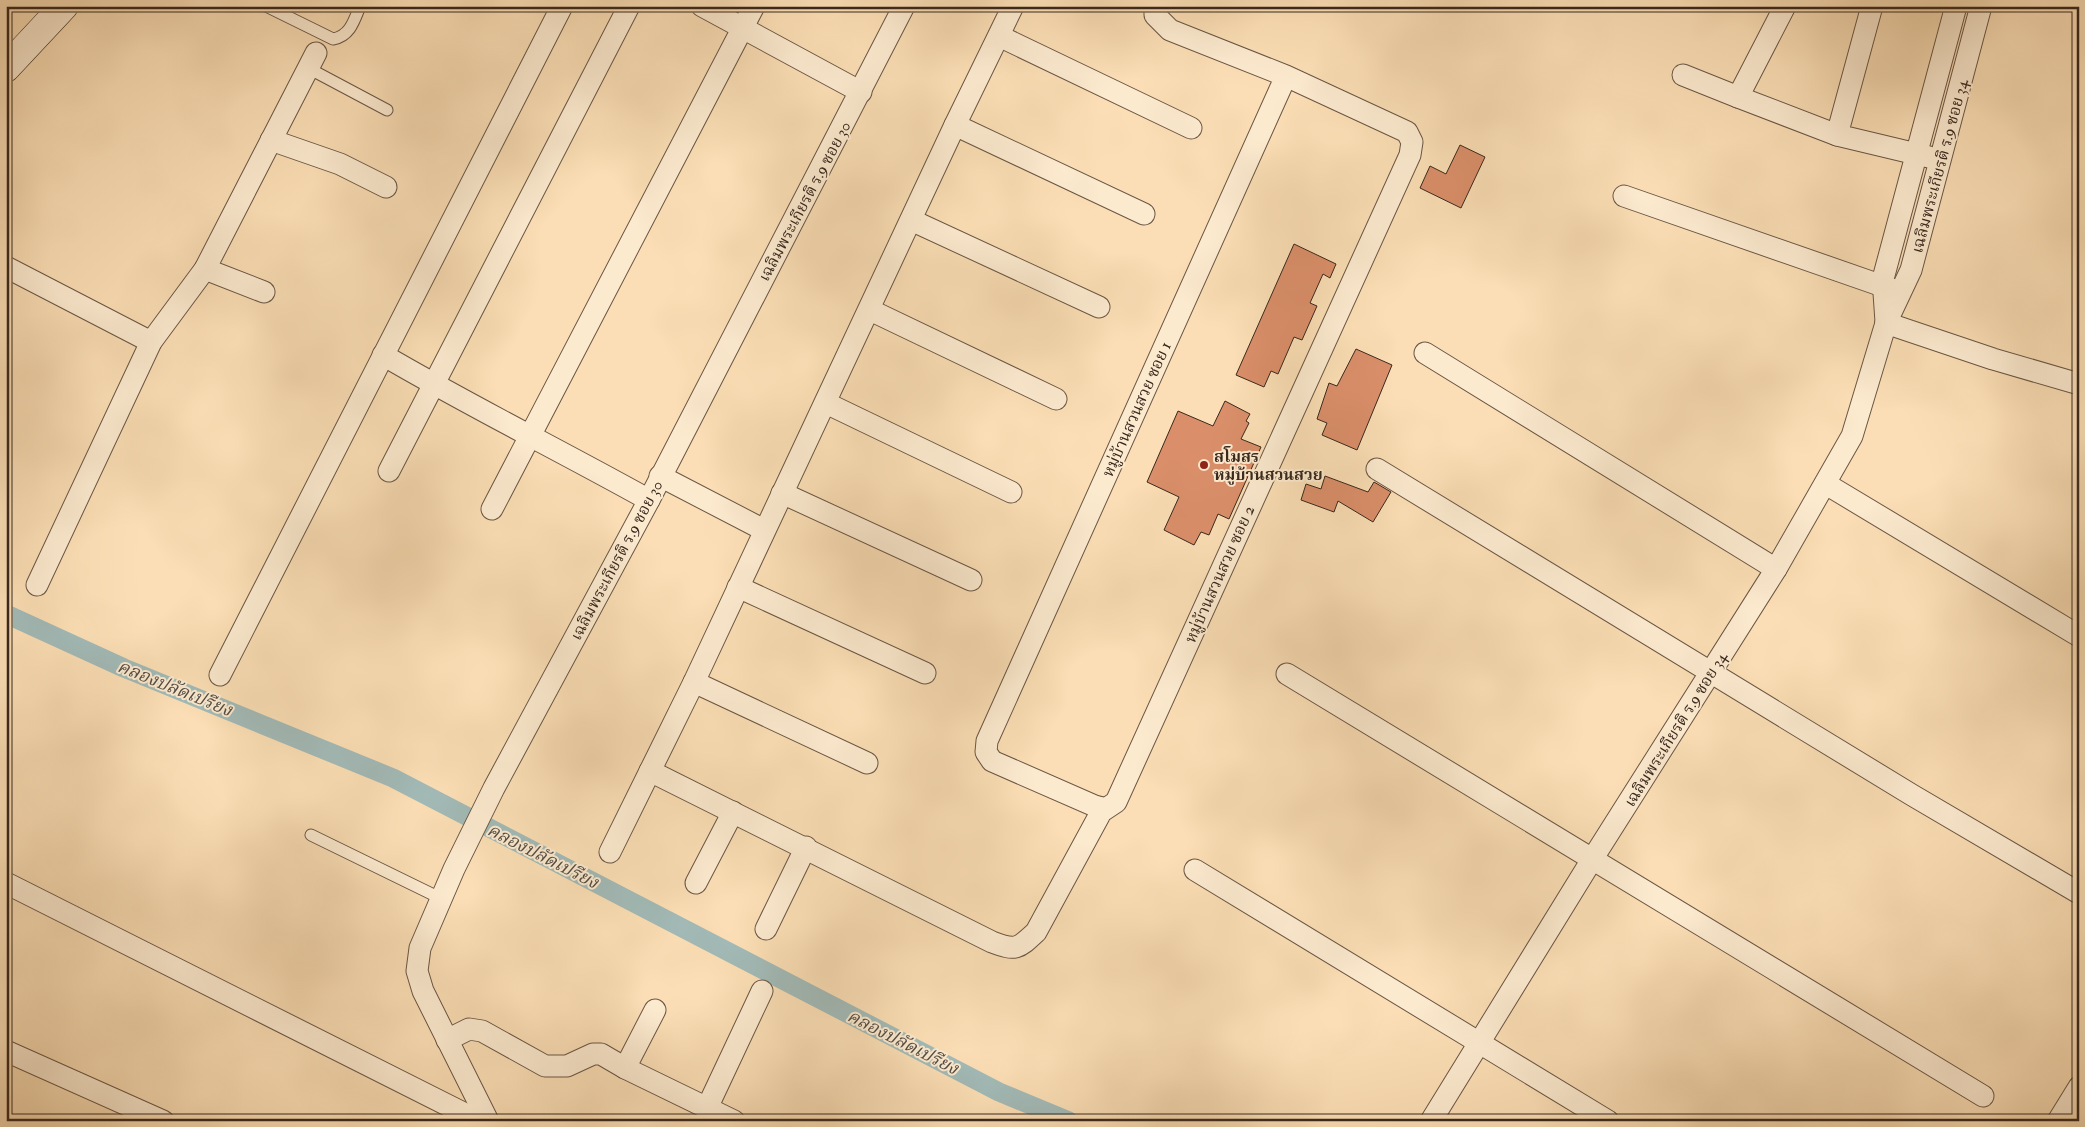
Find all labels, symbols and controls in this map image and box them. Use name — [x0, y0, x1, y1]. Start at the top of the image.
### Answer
street label: เฉลิมพระเกียรติ ร.9 ซอย 34 — [1907, 76, 1973, 255]
street label: เฉลิมพระเกียรติ ร.9 ซอย 30 — [754, 118, 856, 285]
street label: หมู่บ้านสวนสวย ซอย 1 — [1098, 339, 1176, 480]
place label: สโมสร หมู่บ้านสวนสวย — [1214, 446, 1323, 485]
marker: สโมสร หมู่บ้านสวนสวย — [1198, 459, 1210, 471]
street label: เฉลิมพระเกียรติ ร.9 ซอย 30 — [566, 477, 668, 644]
street label: หมู่บ้านสวนสวย ซอย 2 — [1181, 502, 1259, 646]
street label: เฉลิมพระเกียรติ ร.9 ซอย 34 — [1620, 647, 1732, 811]
water label: คลองปลัดเปรียง — [114, 655, 236, 722]
water label: คลองปลัดเปรียง — [483, 819, 603, 895]
water label: คลองปลัดเปรียง — [843, 1005, 963, 1081]

